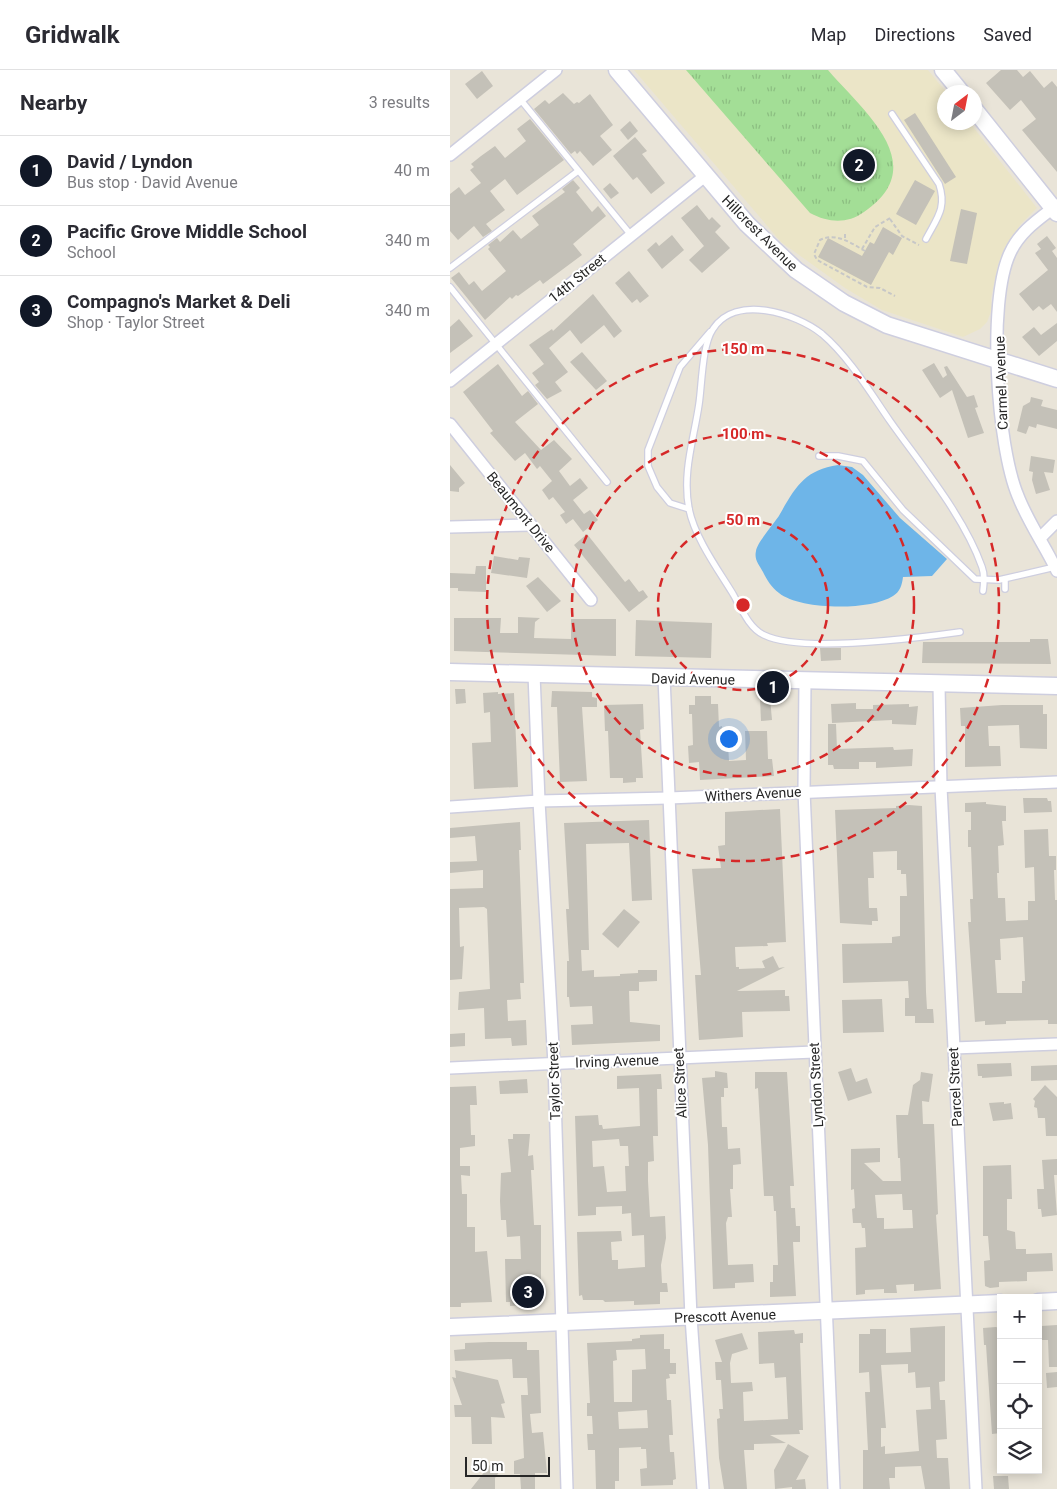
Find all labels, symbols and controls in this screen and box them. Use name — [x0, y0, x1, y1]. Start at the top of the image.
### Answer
text: Gridwalk — [25, 21, 120, 49]
text: Map — [811, 24, 846, 45]
text: Directions — [874, 24, 955, 45]
text: Saved — [983, 24, 1032, 45]
north arrow — [937, 85, 982, 130]
text: Nearby — [20, 91, 87, 115]
text: 3 results — [369, 93, 430, 112]
pin: 2 — [843, 146, 875, 184]
text: David / Lyndon — [67, 150, 193, 173]
text: 1 — [31, 161, 41, 180]
text: 40 m — [394, 161, 430, 180]
text: Bus stop · David Avenue — [67, 173, 238, 192]
street label: Hillcrest Avenue — [719, 192, 801, 274]
text: Pacific Grove Middle School — [67, 220, 307, 243]
text: 2 — [31, 231, 41, 250]
text: 340 m — [385, 231, 430, 250]
text: School — [67, 243, 116, 262]
street label: 14th Street — [545, 250, 609, 306]
text: Compagno's Market & Deli — [67, 290, 291, 313]
text: 3 — [31, 301, 41, 320]
text: 340 m — [385, 301, 430, 320]
text: Shop · Taylor Street — [67, 313, 205, 332]
street label: Carmel Avenue — [991, 336, 1011, 430]
text: 150 m — [722, 340, 764, 358]
text: 100 m — [722, 425, 764, 443]
street label: Beaumont Drive — [484, 469, 558, 555]
text: 50 m — [726, 511, 760, 529]
centre of rings — [734, 596, 752, 614]
pin: 1 — [757, 668, 789, 706]
street label: David Avenue — [651, 670, 735, 688]
your location — [716, 726, 742, 752]
street label: Withers Avenue — [704, 783, 802, 805]
street label: Taylor Street — [545, 1041, 563, 1120]
street label: Lyndon Street — [806, 1042, 826, 1128]
street label: Parcel Street — [945, 1046, 965, 1127]
street label: Alice Street — [670, 1047, 690, 1119]
street label: Irving Avenue — [575, 1052, 659, 1070]
pin: 3 — [512, 1273, 544, 1311]
map controls — [997, 1294, 1042, 1474]
button: + — [997, 1294, 1042, 1339]
street label: Prescott Avenue — [674, 1306, 776, 1326]
button: − — [997, 1339, 1042, 1384]
button: locate — [997, 1384, 1042, 1429]
button: layers — [997, 1429, 1042, 1474]
scale bar — [465, 1454, 550, 1477]
text: 50 m — [472, 1458, 504, 1474]

